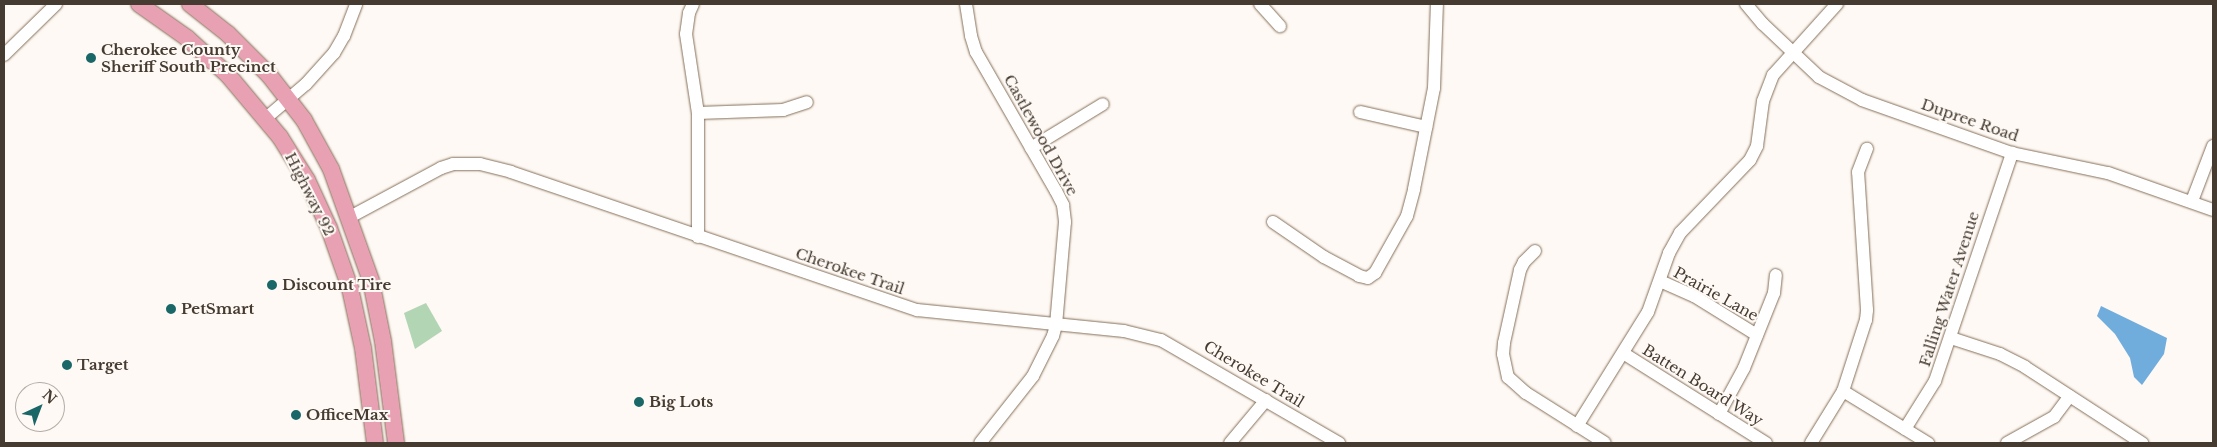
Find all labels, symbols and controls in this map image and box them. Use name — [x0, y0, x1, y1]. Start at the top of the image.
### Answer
place label: Cherokee County Sheriff South Precinct — [101, 40, 276, 75]
marker: Cherokee County Sheriff South Precinct — [85, 52, 97, 64]
street label: Castlewood Drive — [1000, 71, 1082, 199]
street label: Dupree Road — [1919, 95, 2021, 145]
street label: Highway 92 — [281, 149, 339, 239]
street label: Falling Water Avenue — [1915, 208, 1983, 370]
street label: Cherokee Trail — [793, 244, 907, 298]
street label: Prairie Lane — [1670, 263, 1762, 325]
place label: Discount Tire — [282, 276, 392, 294]
marker: Discount Tire — [266, 279, 278, 291]
place label: PetSmart — [181, 300, 254, 318]
marker: PetSmart — [165, 303, 177, 315]
street label: Cherokee Trail — [1200, 337, 1308, 411]
street label: Batten Board Way — [1639, 340, 1767, 430]
place label: Target — [77, 356, 129, 374]
marker: Target — [61, 359, 73, 371]
north arrow — [15, 382, 65, 432]
text: N — [39, 386, 60, 408]
place label: Big Lots — [649, 393, 713, 411]
marker: Big Lots — [633, 396, 645, 408]
place label: OfficeMax — [306, 406, 388, 424]
marker: OfficeMax — [290, 409, 302, 421]

